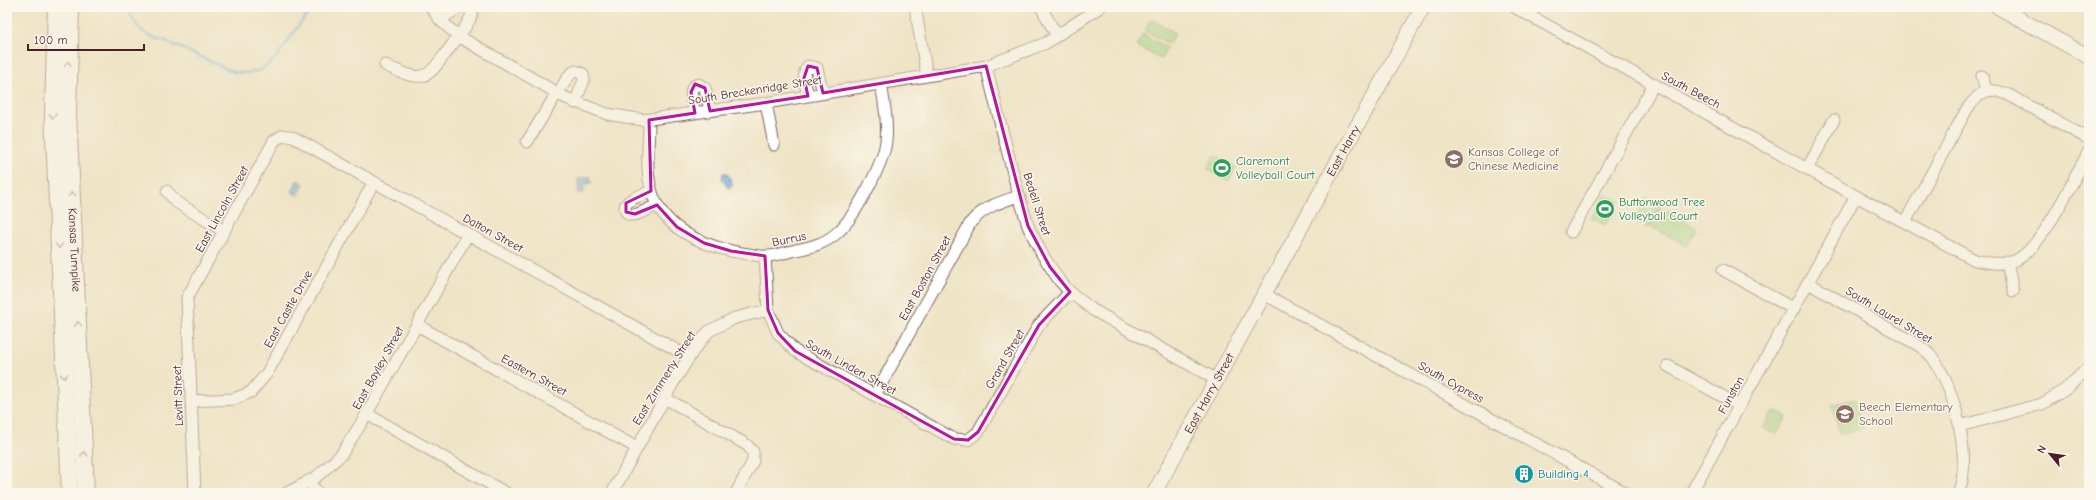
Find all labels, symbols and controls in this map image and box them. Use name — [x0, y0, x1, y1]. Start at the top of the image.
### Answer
scale bar — [28, 26, 144, 52]
text: 100 m — [34, 33, 67, 47]
one-way arrow — [64, 61, 72, 67]
street label: South Beech — [1659, 69, 1723, 111]
street label: South Breckenridge Street — [687, 72, 823, 107]
one-way arrow — [49, 113, 58, 119]
street label: East Harry — [1324, 123, 1363, 179]
place label: Kansas College of Chinese Medicine — [1468, 145, 1559, 173]
school or university icon: Kansas College of Chinese Medicine — [1443, 148, 1465, 170]
place label: Claremont Volleyball Court — [1236, 154, 1315, 182]
sports icon: Claremont Volleyball Court — [1211, 157, 1233, 179]
street label: East Lincoln Street — [192, 163, 252, 255]
street label: Bedell Street — [1020, 171, 1054, 238]
one-way arrow — [68, 191, 76, 197]
place label: Buttonwood Tree Volleyball Court — [1619, 195, 1705, 223]
sports icon: Buttonwood Tree Volleyball Court — [1594, 198, 1616, 220]
street label: Kansas Turnpike — [65, 207, 83, 292]
street label: Dalton Street — [461, 211, 526, 256]
street label: Burrus — [771, 229, 807, 249]
street label: East Boston Street — [896, 233, 954, 323]
one-way arrow — [55, 243, 63, 249]
street label: East Castle Drive — [261, 268, 315, 350]
street label: South Laurel Street — [1843, 284, 1935, 347]
one-way arrow — [74, 321, 82, 327]
street label: East Bayley Street — [349, 323, 407, 412]
street label: Grand Street — [982, 326, 1028, 391]
street label: East Zimmerly Street — [629, 328, 699, 428]
street label: South Linden Street — [803, 336, 899, 398]
street label: East Harry Street — [1181, 350, 1237, 436]
street label: Eastern Street — [499, 351, 570, 399]
street label: South Cypress — [1416, 358, 1486, 406]
street label: Levitt Street — [170, 365, 186, 426]
one-way arrow — [60, 373, 69, 379]
street label: Funston — [1715, 374, 1747, 416]
place label: Beech Elementary School — [1859, 400, 1953, 428]
school or university icon: Beech Elementary School — [1834, 403, 1856, 425]
north arrow — [2030, 434, 2070, 474]
text: N — [2034, 443, 2049, 456]
one-way arrow — [80, 451, 88, 457]
building icon: Building 4 — [1513, 463, 1535, 485]
place label: Building 4 — [1538, 467, 1589, 481]

